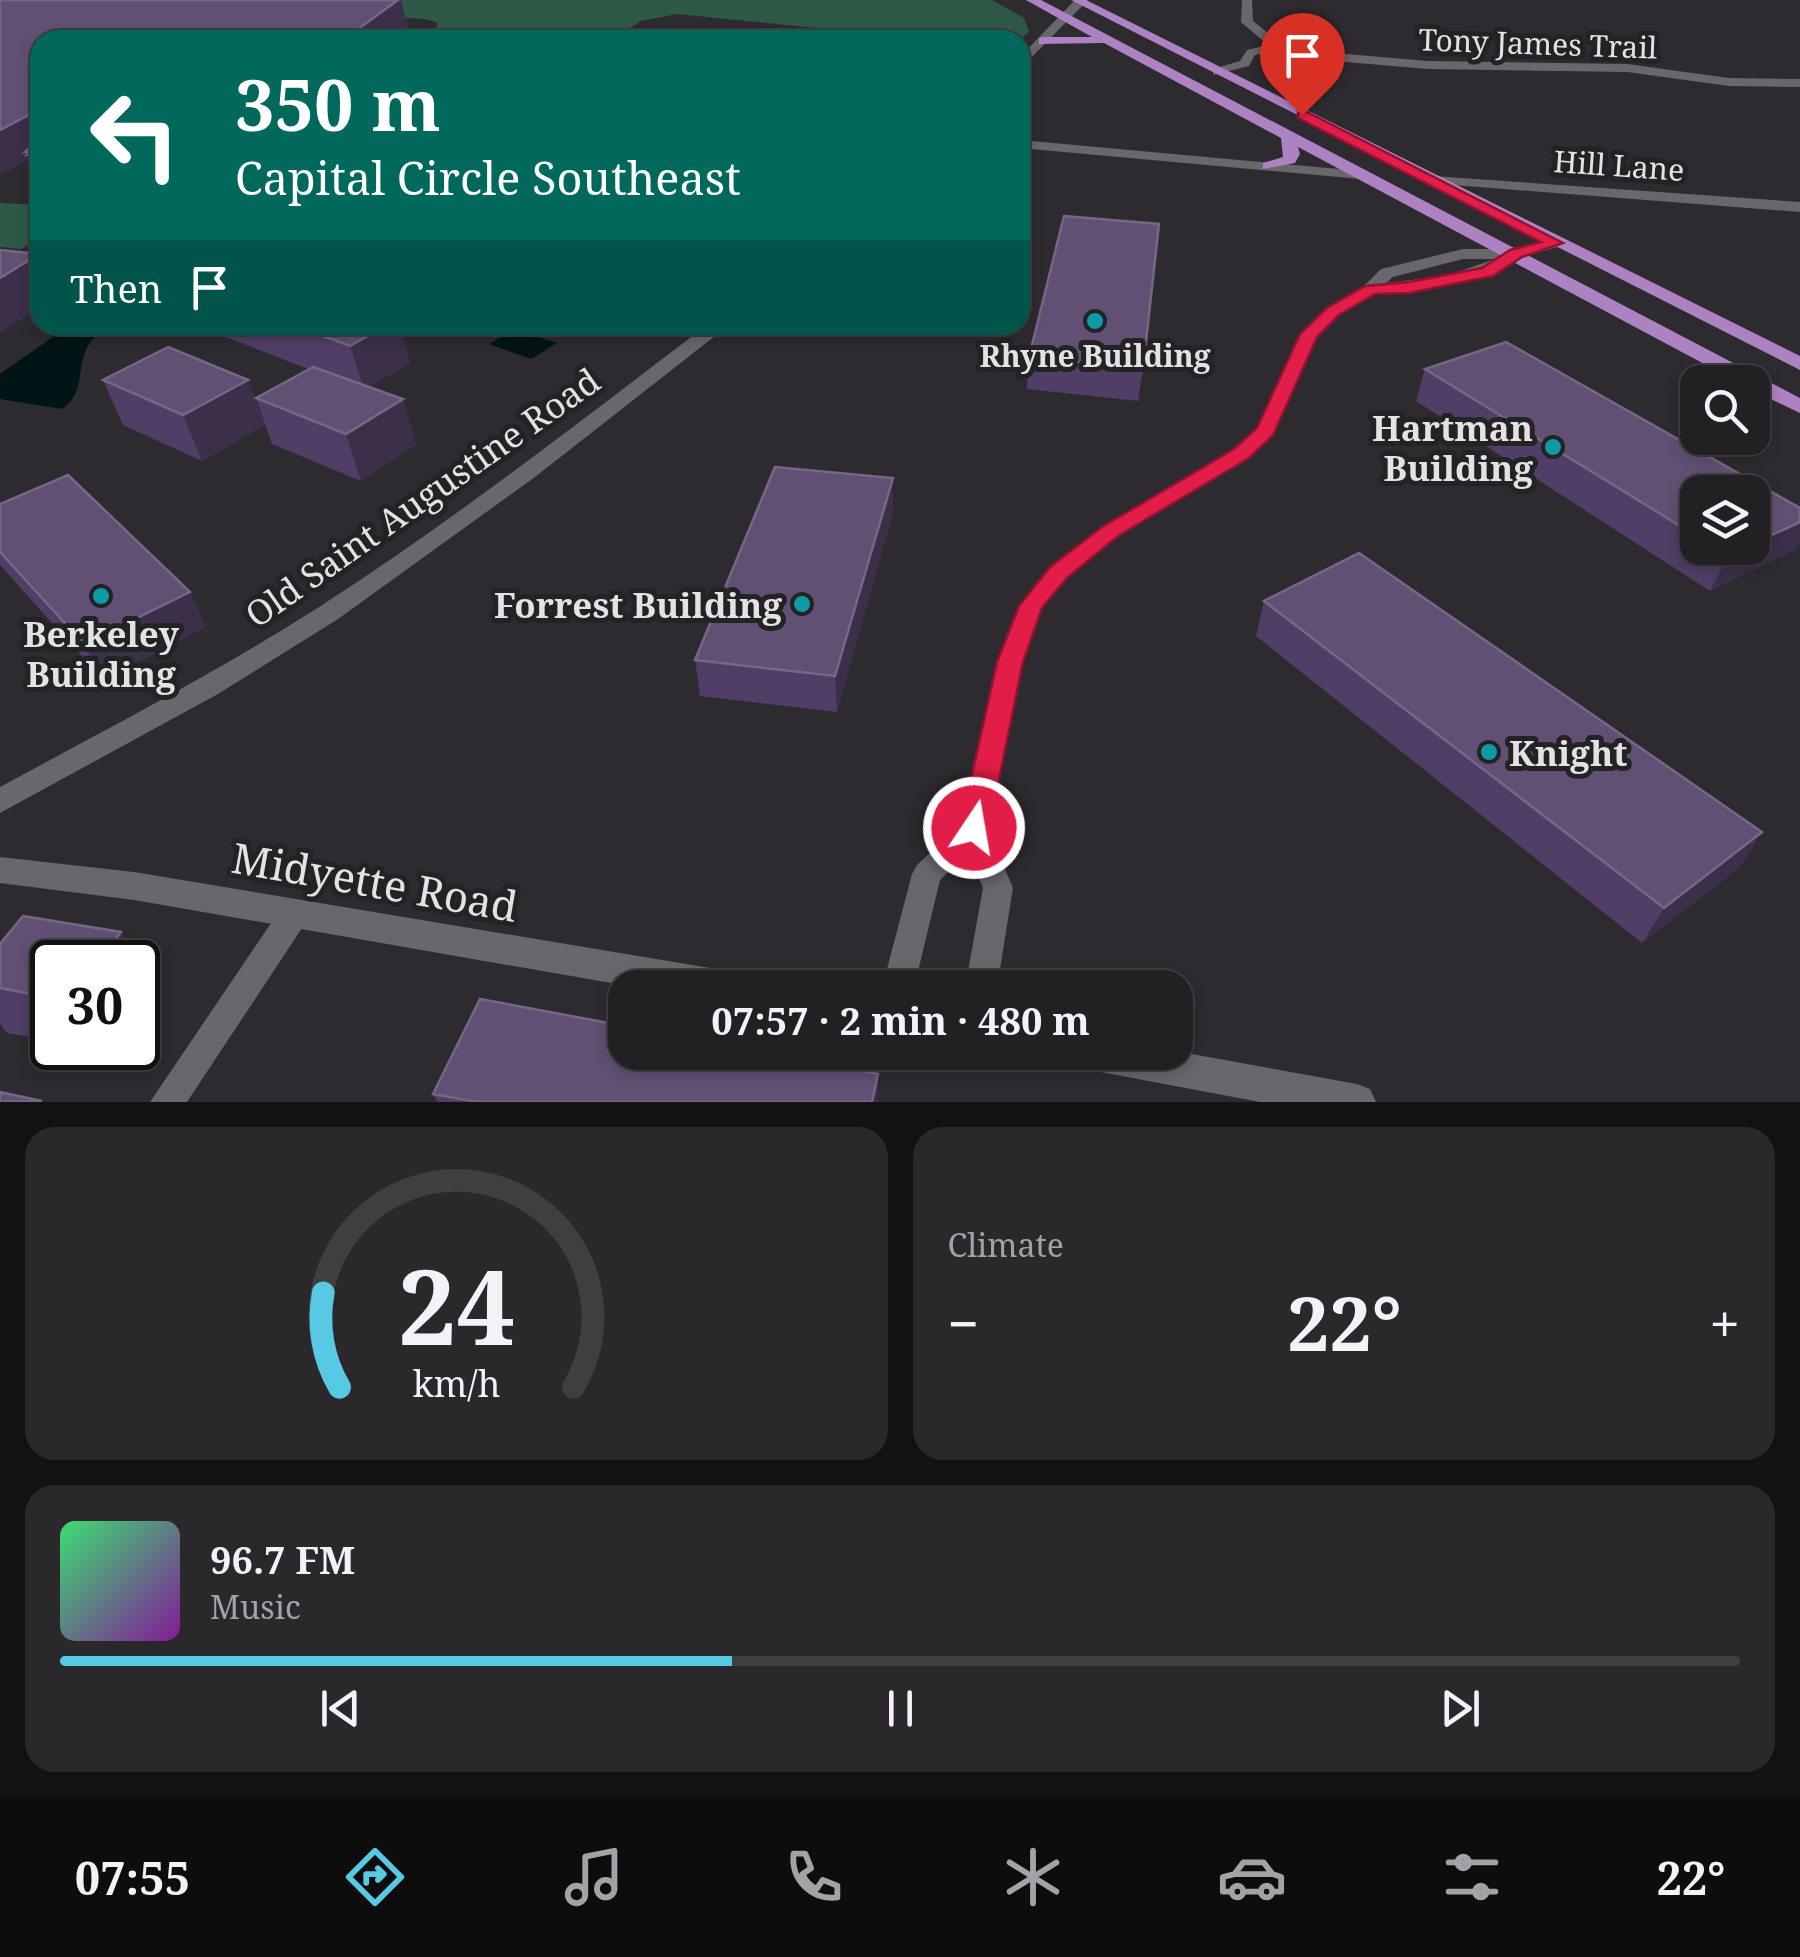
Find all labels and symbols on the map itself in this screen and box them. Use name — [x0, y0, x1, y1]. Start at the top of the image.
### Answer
pin — [1260, 13, 1345, 116]
street label: Tony James Trail — [1418, 18, 1658, 68]
street label: Hill Lane — [1552, 140, 1686, 190]
marker: Rhyne Building — [1084, 310, 1106, 332]
place label: Rhyne Building — [979, 335, 1211, 376]
street label: Old Saint Augustine Road — [235, 357, 609, 637]
place label: Hartman Building — [1372, 404, 1533, 491]
marker: Hartman Building — [1542, 436, 1564, 458]
place label: Forrest Building — [494, 581, 782, 628]
marker: Berkeley Building — [90, 585, 112, 607]
marker: Forrest Building — [791, 593, 813, 615]
place label: Berkeley Building — [23, 610, 180, 697]
place label: Knight — [1509, 729, 1627, 776]
marker: Knight — [1478, 741, 1500, 763]
position arrow — [922, 776, 1026, 880]
street label: Midyette Road — [228, 828, 522, 934]
speed limit sign: 30 — [30, 940, 160, 1070]

